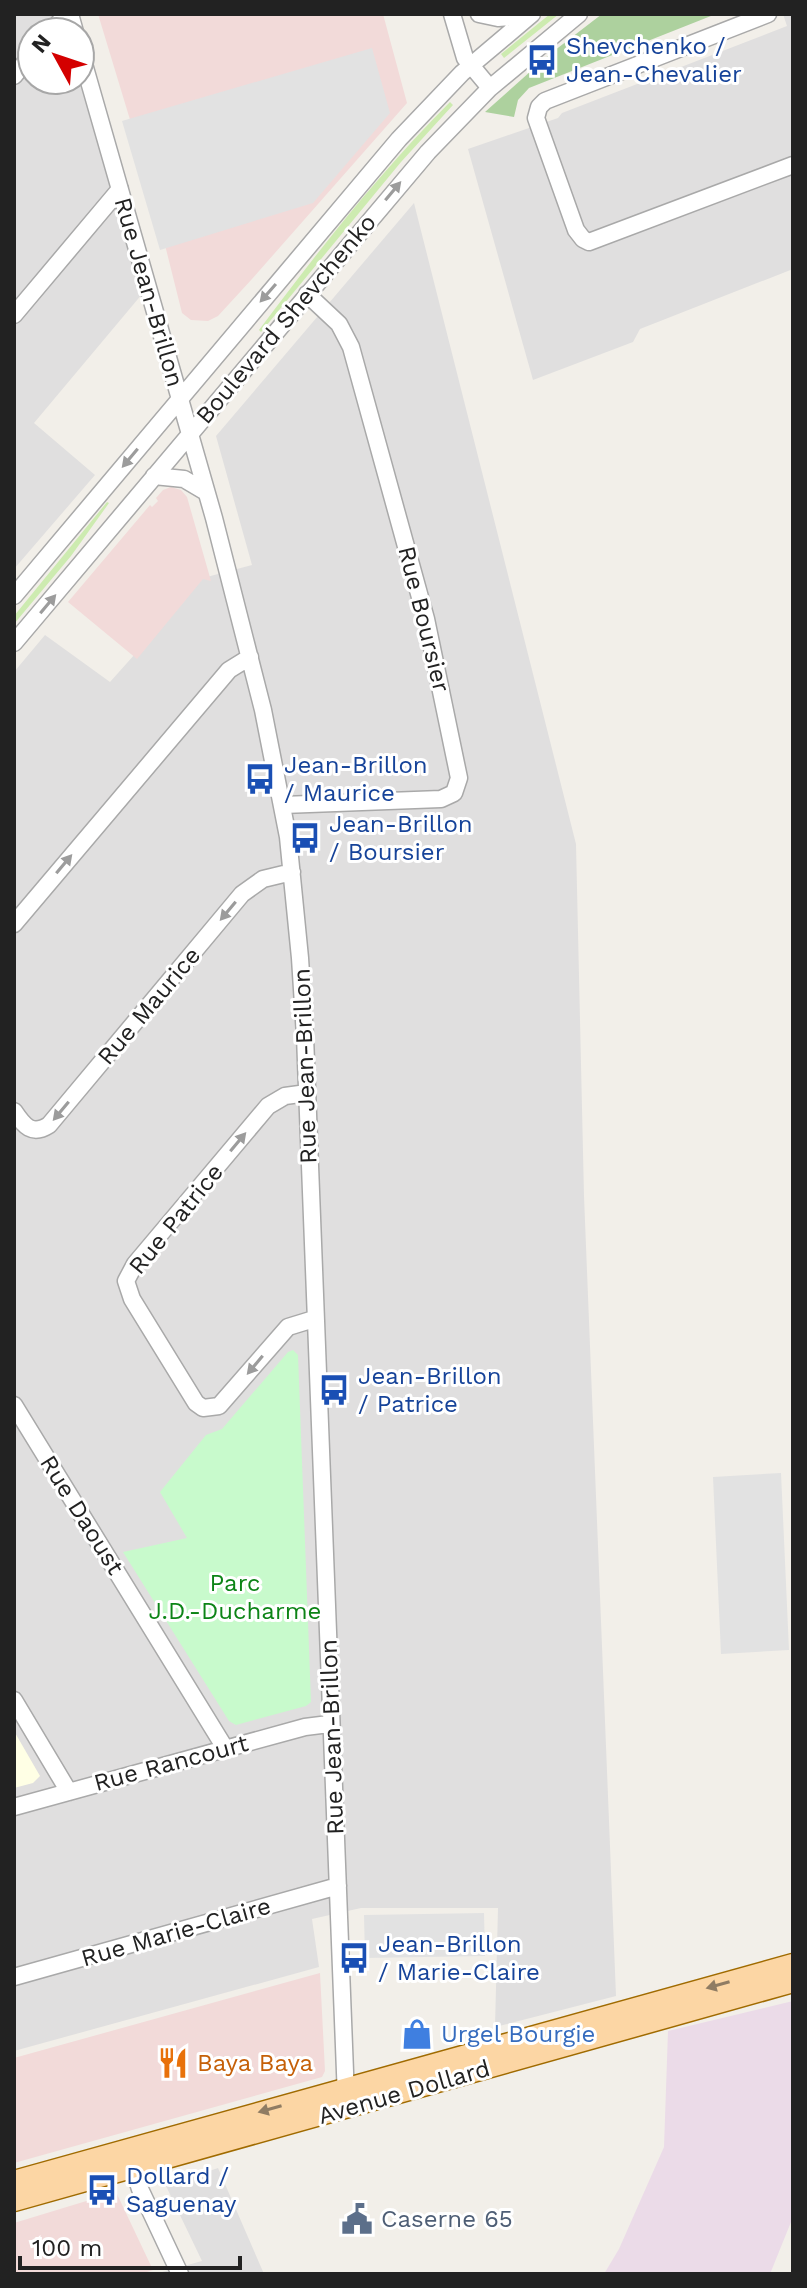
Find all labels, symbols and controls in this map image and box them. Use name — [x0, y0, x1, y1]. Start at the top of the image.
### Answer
north arrow — [16, 16, 96, 96]
text: N — [26, 29, 56, 58]
place label: Shevchenko / Jean-Chevalier — [566, 32, 742, 88]
bus stop icon: Shevchenko / Jean-Chevalier — [525, 43, 559, 77]
one-way arrow — [384, 182, 401, 202]
street label: Rue Jean-Brillon — [109, 194, 189, 390]
street label: Boulevard Shevchenko — [190, 209, 382, 429]
one-way arrow — [260, 283, 278, 302]
one-way arrow — [122, 448, 139, 468]
street label: Rue Boursier — [392, 543, 456, 695]
one-way arrow — [39, 594, 56, 614]
place label: Jean-Brillon / Maurice — [284, 751, 428, 807]
bus stop icon: Jean-Brillon / Maurice — [243, 762, 277, 796]
place label: Jean-Brillon / Boursier — [329, 810, 473, 866]
bus stop icon: Jean-Brillon / Boursier — [288, 821, 322, 855]
one-way arrow — [55, 855, 72, 875]
one-way arrow — [220, 901, 237, 921]
street label: Rue Maurice — [92, 942, 206, 1070]
street label: Rue Jean-Brillon — [288, 968, 322, 1164]
one-way arrow — [53, 1100, 70, 1120]
one-way arrow — [229, 1132, 246, 1152]
street label: Rue Patrice — [123, 1158, 229, 1280]
one-way arrow — [247, 1355, 264, 1375]
place label: Jean-Brillon / Patrice — [358, 1362, 502, 1418]
bus stop icon: Jean-Brillon / Patrice — [317, 1373, 351, 1407]
street label: Rue Daoust — [34, 1450, 130, 1580]
park label: Parc J.D.-Ducharme — [149, 1569, 321, 1625]
street label: Rue Jean-Brillon — [315, 1639, 349, 1835]
street label: Rue Rancourt — [91, 1729, 251, 1797]
street label: Rue Marie-Claire — [78, 1892, 274, 1972]
place label: Jean-Brillon / Marie-Claire — [378, 1930, 540, 1986]
bus stop icon: Jean-Brillon / Marie-Claire — [337, 1941, 371, 1975]
one-way arrow — [705, 1979, 729, 1992]
shop icon: Urgel Bourgie — [400, 2017, 434, 2051]
place label: Urgel Bourgie — [441, 2020, 595, 2048]
restaurant icon: Baya Baya — [156, 2046, 190, 2080]
place label: Baya Baya — [197, 2049, 313, 2077]
street label: Avenue Dollard — [315, 2054, 493, 2130]
one-way arrow — [257, 2103, 281, 2116]
place label: Dollard / Saguenay — [126, 2162, 237, 2218]
bus stop icon: Dollard / Saguenay — [85, 2173, 119, 2207]
public building icon: Caserne 65 — [340, 2202, 374, 2236]
place label: Caserne 65 — [381, 2205, 513, 2233]
scale bar — [20, 2220, 240, 2270]
text: 100 m — [32, 2234, 102, 2262]

